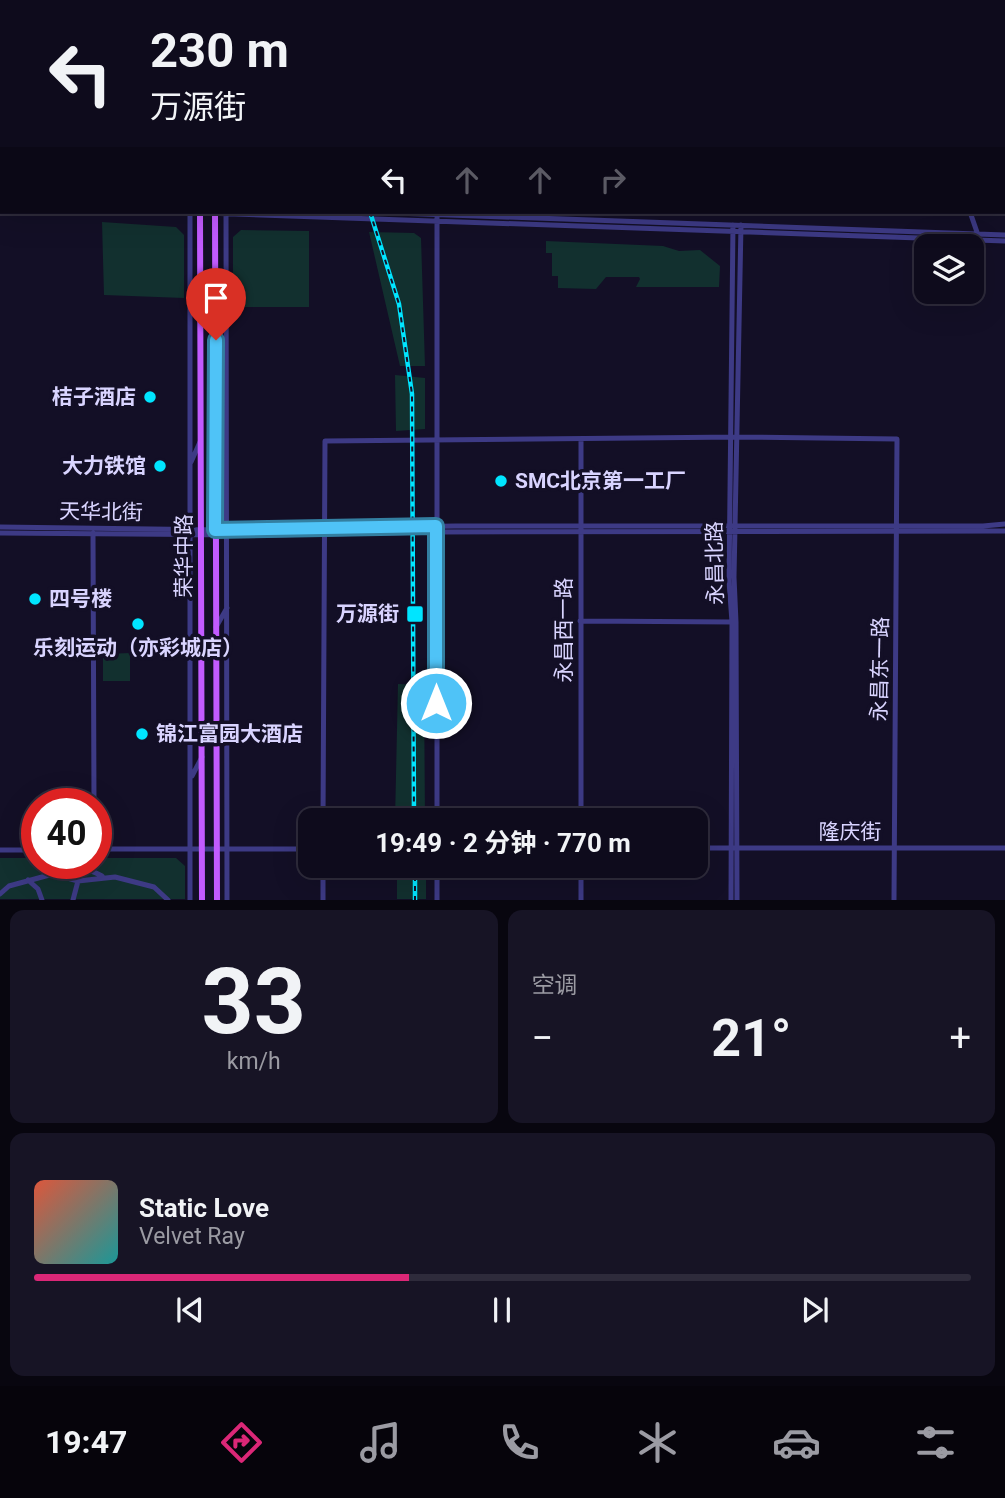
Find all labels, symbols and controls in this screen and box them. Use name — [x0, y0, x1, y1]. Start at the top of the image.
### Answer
text: 230 m — [150, 22, 289, 79]
icon: left — [35, 28, 126, 119]
text: 万源街 — [150, 88, 246, 126]
icon: left — [375, 161, 413, 199]
icon: ahead — [448, 161, 486, 199]
icon: ahead — [521, 161, 559, 199]
icon: right — [594, 161, 632, 199]
map controls — [914, 234, 984, 304]
button: layers — [914, 234, 984, 304]
pin — [186, 268, 246, 340]
icon: arrive — [197, 279, 235, 317]
place label: 桔子酒店 — [52, 385, 136, 409]
marker: 桔子酒店 — [142, 389, 158, 405]
place label: 大力铁馆 — [62, 454, 146, 478]
marker: 大力铁馆 — [152, 458, 168, 474]
place label: SMC北京第一工厂 — [515, 469, 686, 493]
marker: SMC北京第一工厂 — [493, 473, 509, 489]
street label: 天华北街 — [59, 499, 143, 525]
street label: 荣华中路 — [172, 514, 196, 598]
street label: 永昌北路 — [702, 521, 728, 605]
street label: 永昌西一路 — [552, 578, 576, 683]
place label: 四号楼 — [49, 587, 112, 611]
marker: 四号楼 — [27, 591, 43, 607]
place label: 万源街 — [336, 602, 399, 626]
marker: 万源街 — [405, 604, 425, 624]
marker: 乐刻运动（亦彩城店） — [130, 616, 146, 632]
street label: 永昌东一路 — [867, 616, 893, 722]
place label: 乐刻运动（亦彩城店） — [33, 636, 243, 660]
position arrow — [399, 666, 473, 740]
place label: 锦江富园大酒店 — [156, 722, 303, 746]
marker: 锦江富园大酒店 — [134, 726, 150, 742]
speed limit sign: 40 — [21, 788, 112, 879]
street label: 隆庆街 — [819, 820, 882, 844]
text: 19:49 · 2 分钟 · 770 m — [375, 828, 631, 858]
text: 33 — [202, 949, 306, 1055]
text: 空调 — [532, 972, 578, 999]
text: 21° — [711, 1008, 791, 1069]
text: − — [532, 1016, 553, 1060]
text: + — [949, 1016, 971, 1060]
text: km/h — [227, 1048, 281, 1075]
text: Static Love — [139, 1193, 269, 1223]
text: Velvet Ray — [139, 1223, 245, 1250]
icon: previous — [171, 1291, 209, 1329]
icon: pause — [483, 1291, 521, 1329]
icon: next — [796, 1291, 834, 1329]
icon: directions — [217, 1418, 266, 1467]
icon: music — [356, 1418, 405, 1467]
icon: phone — [495, 1418, 544, 1467]
icon: climate — [633, 1418, 682, 1467]
icon: car — [772, 1418, 821, 1467]
icon: filters — [911, 1418, 960, 1467]
text: 19:47 — [45, 1423, 127, 1461]

